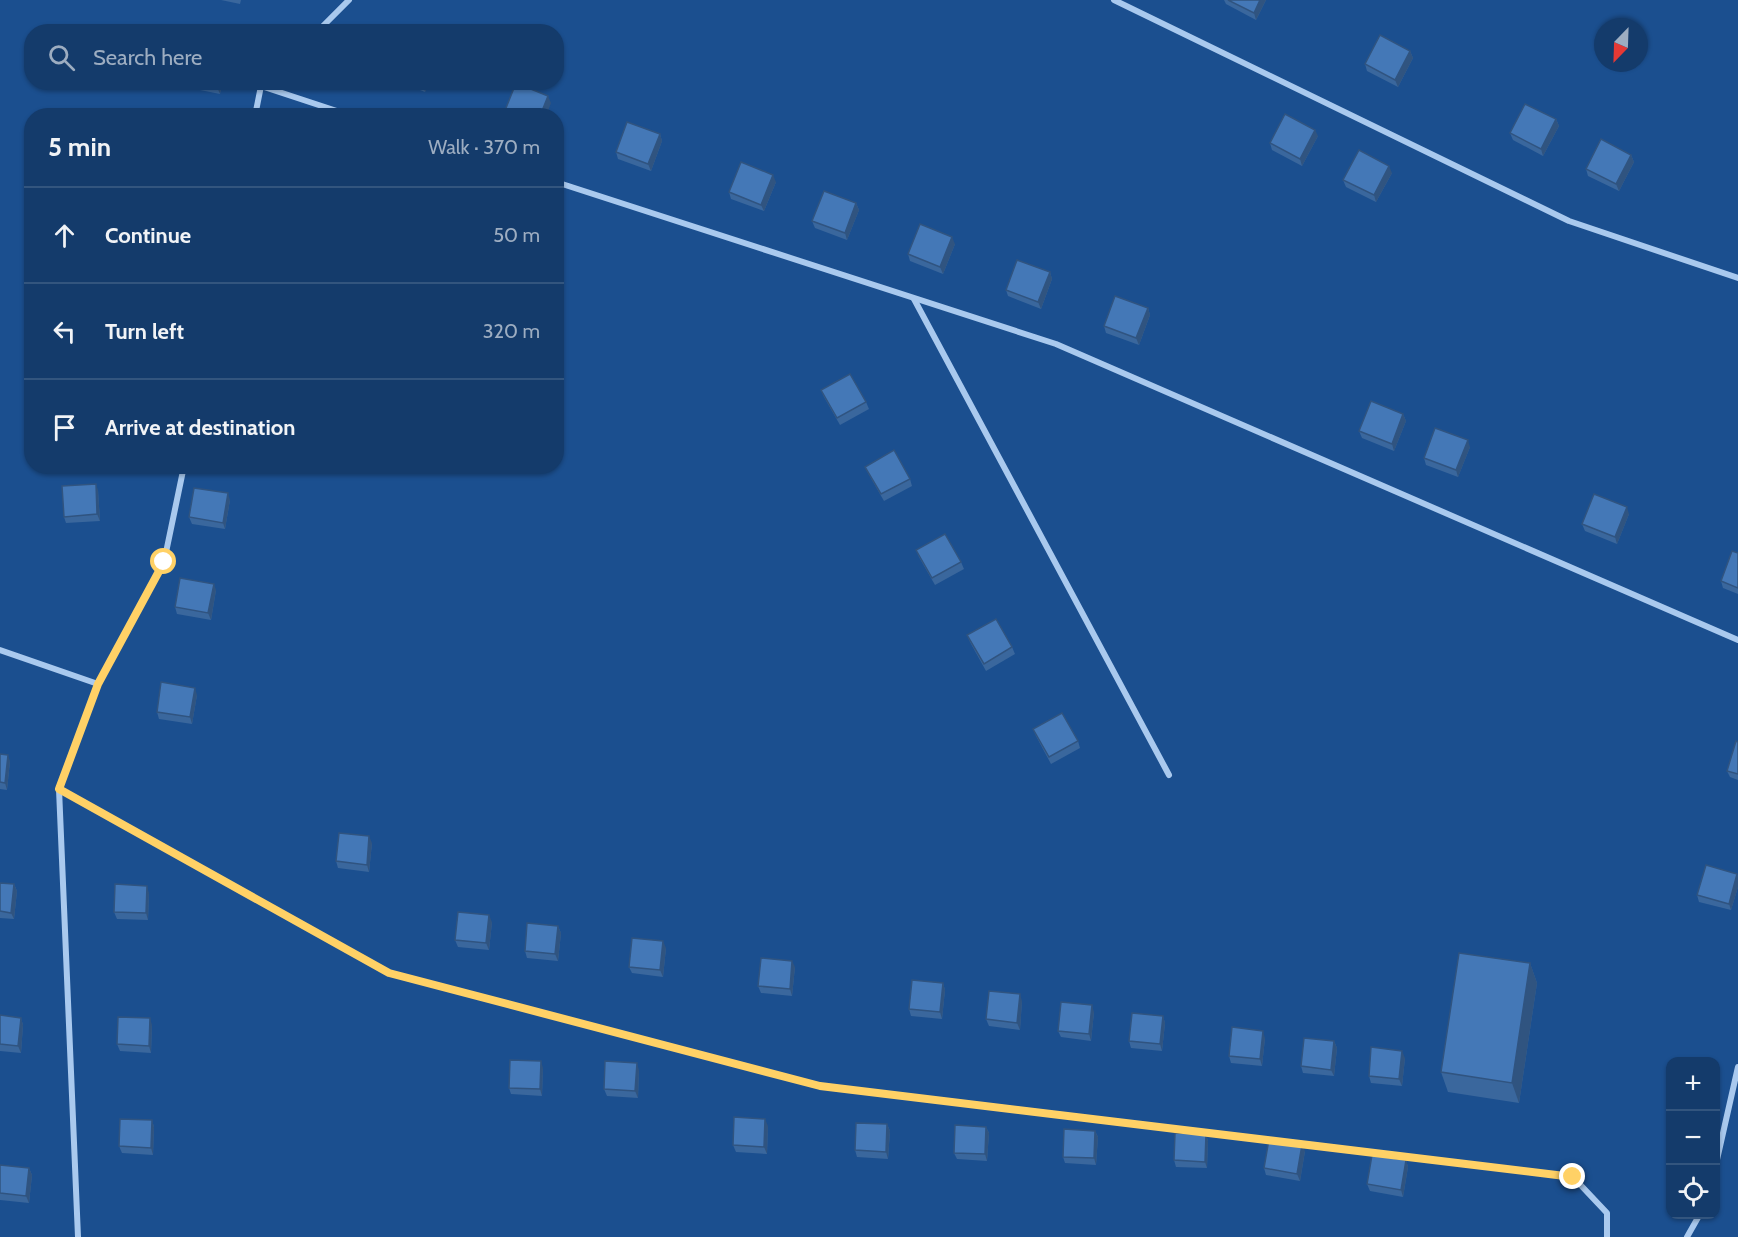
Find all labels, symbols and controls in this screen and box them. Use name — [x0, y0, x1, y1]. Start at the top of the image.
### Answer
north arrow — [1594, 18, 1648, 72]
search box — [24, 24, 564, 90]
icon: search — [45, 41, 78, 74]
text: Search here — [93, 44, 202, 71]
text: 5 min — [48, 131, 111, 163]
text: Walk · 370 m — [428, 135, 540, 159]
icon: ahead — [48, 219, 81, 252]
text: Continue — [105, 222, 191, 249]
text: 50 m — [493, 223, 540, 247]
icon: left — [48, 315, 81, 348]
text: Turn left — [105, 318, 184, 345]
text: 320 m — [483, 319, 540, 343]
icon: arrive — [48, 411, 81, 444]
text: Arrive at destination — [105, 414, 295, 441]
route start — [150, 548, 176, 574]
map controls — [1666, 1057, 1720, 1219]
button: + — [1666, 1057, 1720, 1111]
button: − — [1666, 1111, 1720, 1165]
route end — [1559, 1163, 1585, 1189]
button: locate — [1666, 1165, 1720, 1219]

